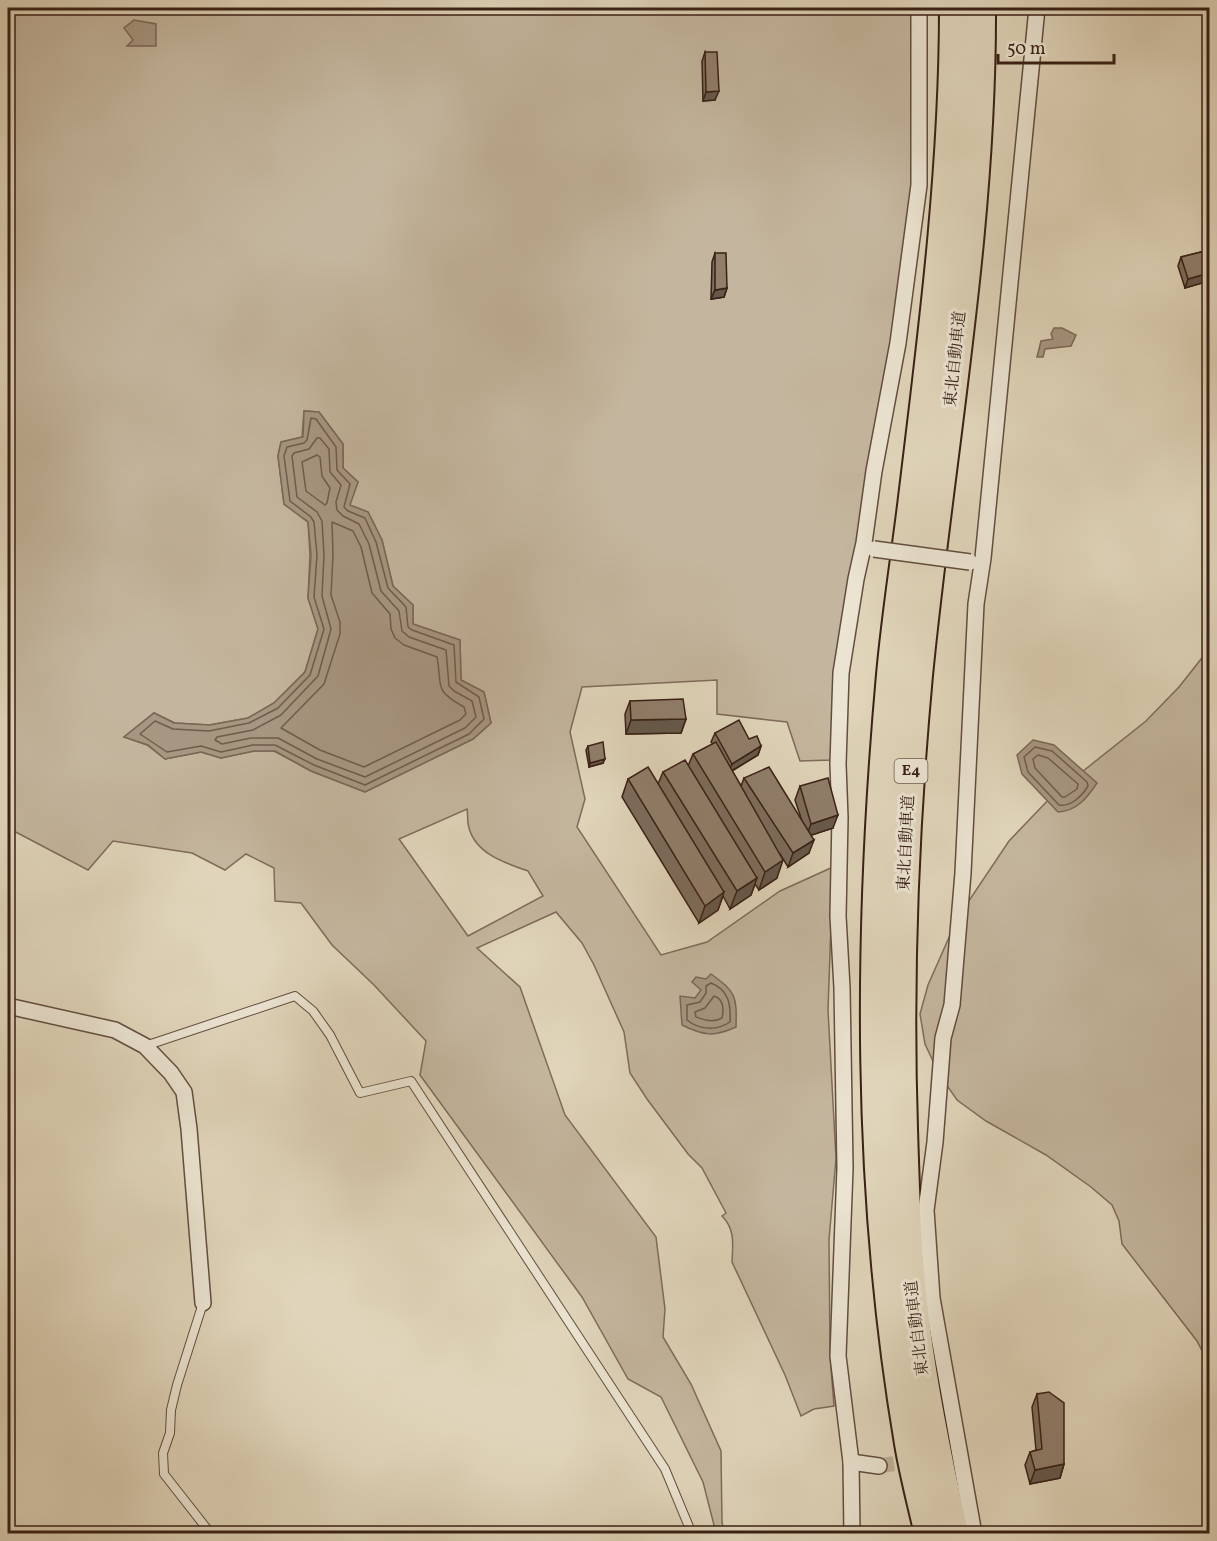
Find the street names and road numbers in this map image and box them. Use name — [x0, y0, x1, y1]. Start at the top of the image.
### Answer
street label: 東北自動車道 — [940, 310, 972, 408]
road number: E4 — [894, 759, 928, 783]
street label: 東北自動車道 — [894, 794, 920, 892]
street label: 東北自動車道 — [901, 1279, 935, 1377]

